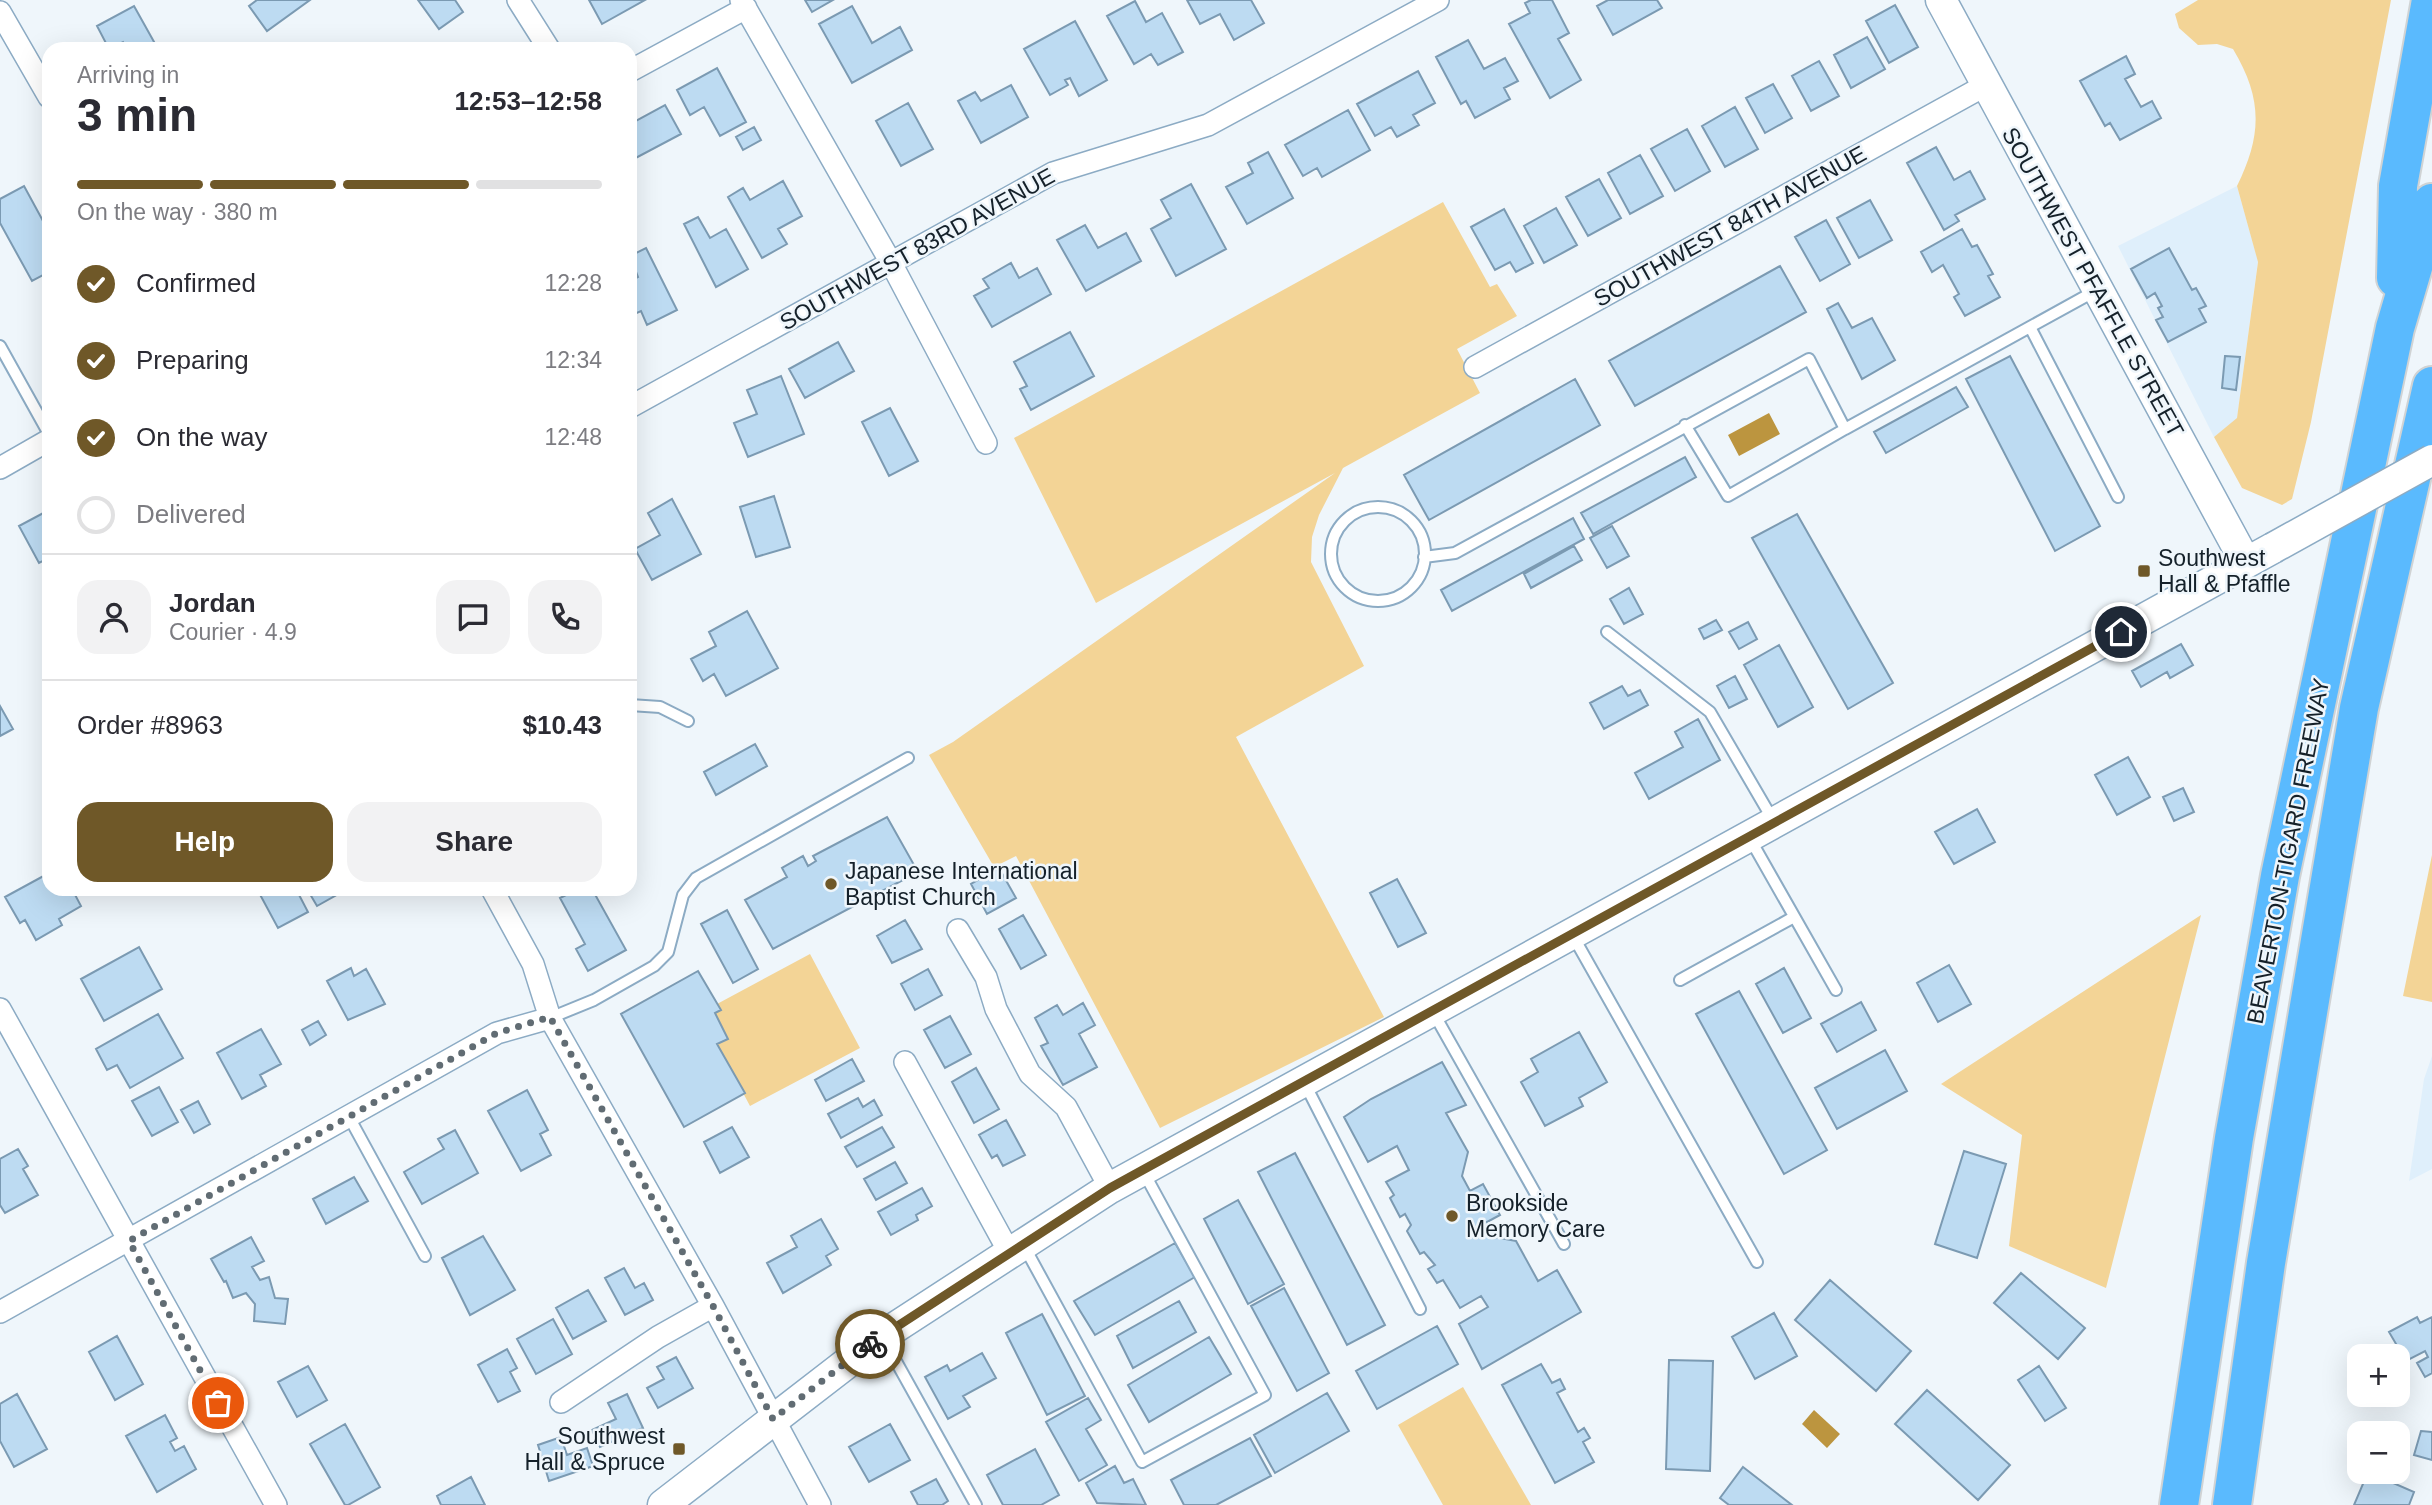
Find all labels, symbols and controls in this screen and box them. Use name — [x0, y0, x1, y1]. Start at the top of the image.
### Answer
text: Arriving in — [77, 62, 179, 88]
text: 12:53–12:58 — [455, 86, 602, 116]
text: 3 min — [77, 89, 197, 141]
street label: SOUTHWEST PFAFFLE STREET — [1997, 123, 2189, 441]
street label: SOUTHWEST 84TH AVENUE — [1589, 140, 1871, 312]
street label: SOUTHWEST 83RD AVENUE — [775, 163, 1059, 335]
text: On the way · 380 m — [77, 199, 278, 225]
icon: check — [77, 265, 115, 303]
text: Confirmed — [136, 268, 256, 298]
text: 12:28 — [544, 270, 602, 296]
icon: check — [77, 342, 115, 380]
text: Preparing — [136, 345, 249, 375]
text: 12:34 — [544, 347, 602, 373]
icon: check — [77, 419, 115, 457]
text: On the way — [136, 422, 268, 452]
text: 12:48 — [544, 424, 602, 450]
text: Delivered — [136, 499, 246, 529]
place label: Southwest Hall & Pfaffle — [2158, 545, 2291, 597]
marker: Southwest Hall & Pfaffle — [2136, 563, 2152, 579]
button: person — [77, 580, 151, 654]
button: chat — [436, 580, 510, 654]
button: phone — [528, 580, 602, 654]
text: Jordan — [169, 588, 256, 618]
pin — [2091, 602, 2151, 662]
icon: home — [2102, 613, 2140, 651]
text: Courier · 4.9 — [169, 619, 297, 645]
street label: BEAVERTON-TIGARD FREEWAY — [2242, 676, 2334, 1026]
text: Order #8963 — [77, 710, 223, 740]
text: $10.43 — [522, 710, 602, 740]
button: Help — [77, 802, 333, 882]
button: Share — [347, 802, 602, 882]
place label: Japanese International Baptist Church — [845, 858, 1078, 910]
marker: Japanese International Baptist Church — [823, 876, 839, 892]
place label: Brookside Memory Care — [1466, 1190, 1605, 1242]
marker: Brookside Memory Care — [1444, 1208, 1460, 1224]
courier — [835, 1309, 905, 1379]
icon: bike — [851, 1325, 889, 1363]
map controls — [2347, 1344, 2410, 1484]
button: + — [2347, 1344, 2410, 1407]
pin — [188, 1373, 248, 1433]
icon: bag — [199, 1384, 237, 1422]
button: − — [2347, 1421, 2410, 1484]
place label: Southwest Hall & Spruce — [524, 1423, 666, 1475]
marker: Southwest Hall & Spruce — [671, 1441, 687, 1457]

